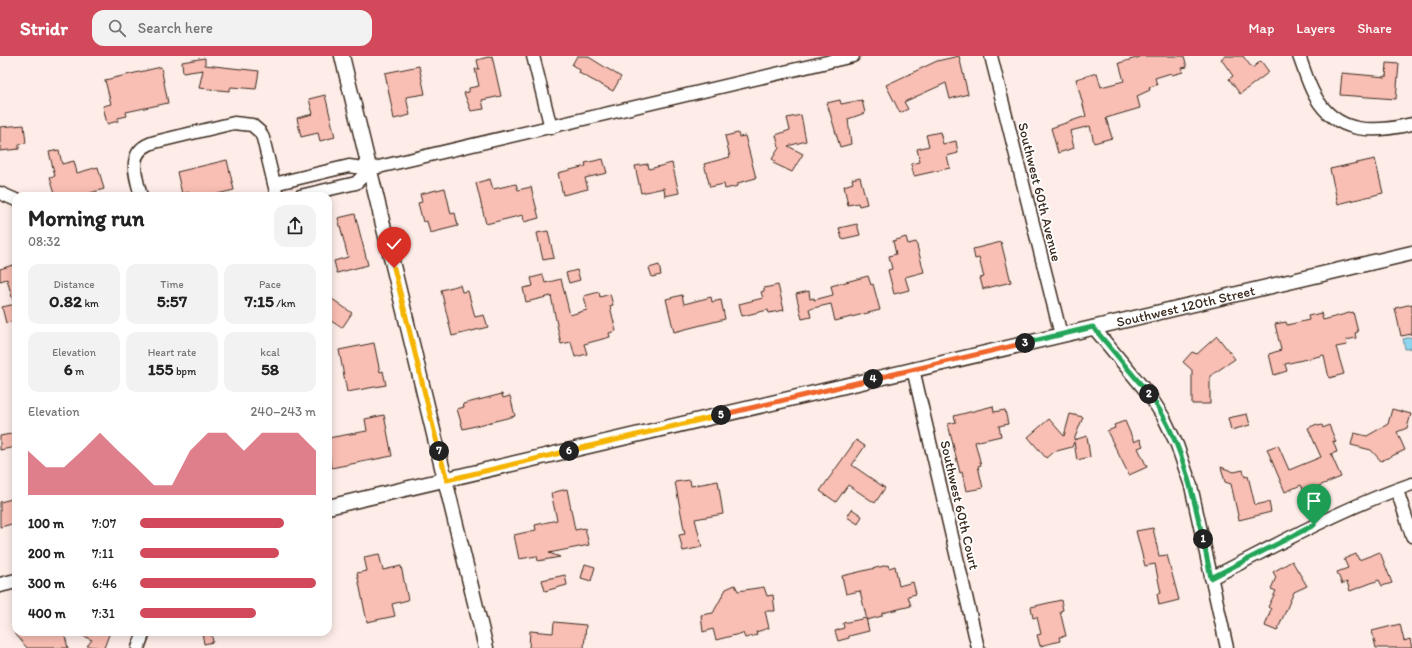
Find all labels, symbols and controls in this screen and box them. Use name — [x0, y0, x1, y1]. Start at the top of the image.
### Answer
search box — [92, 10, 372, 46]
text: Stridr — [20, 17, 68, 40]
icon: search — [106, 17, 128, 39]
text: Search here — [138, 19, 213, 37]
text: Map — [1249, 20, 1274, 37]
text: Layers — [1296, 20, 1335, 37]
text: Share — [1357, 20, 1392, 37]
street label: Southwest 60th Avenue — [1014, 121, 1065, 264]
text: Morning run — [28, 205, 144, 232]
button: share — [274, 205, 316, 247]
pin — [377, 227, 411, 268]
icon: check — [383, 233, 405, 255]
text: 08:32 — [28, 234, 60, 249]
text: Distance — [53, 278, 95, 291]
text: Time — [160, 278, 184, 291]
text: Pace — [259, 278, 281, 291]
street label: Southwest 120th Street — [1115, 282, 1257, 331]
text: 0.82 — [49, 291, 82, 311]
text: 5:57 — [157, 291, 187, 311]
text: 7:15 — [244, 291, 274, 311]
text: km — [82, 297, 99, 310]
text: /km — [274, 297, 296, 310]
pin: 3 — [1015, 333, 1035, 353]
text: 3 — [1022, 336, 1028, 349]
text: Elevation — [52, 346, 96, 359]
text: Heart rate — [148, 346, 196, 359]
text: kcal — [260, 346, 280, 359]
text: 6 — [64, 359, 73, 379]
text: 155 — [148, 359, 173, 379]
text: 58 — [261, 359, 279, 379]
text: m — [73, 365, 84, 378]
text: bpm — [173, 365, 196, 378]
pin: 4 — [863, 369, 883, 389]
text: 4 — [870, 372, 876, 385]
pin: 2 — [1139, 384, 1159, 404]
text: 2 — [1146, 387, 1152, 400]
text: Elevation — [28, 404, 80, 419]
text: 240–243 m — [250, 404, 316, 419]
pin: 5 — [711, 405, 731, 425]
text: 5 — [718, 408, 724, 421]
street label: Southwest 60th Court — [936, 439, 983, 571]
pin: 7 — [429, 441, 449, 461]
pin: 6 — [559, 441, 579, 461]
text: 7 — [436, 444, 442, 457]
text: 6 — [566, 444, 572, 457]
pin — [1297, 484, 1331, 525]
icon: arrive — [1303, 490, 1325, 512]
text: 100 m — [28, 516, 64, 531]
text: 7:07 — [92, 516, 116, 531]
pin: 1 — [1193, 529, 1213, 549]
text: 1 — [1200, 532, 1206, 545]
text: 200 m — [28, 546, 65, 561]
text: 7:11 — [92, 546, 114, 561]
text: 300 m — [28, 576, 65, 591]
text: 6:46 — [92, 576, 117, 591]
text: 400 m — [28, 606, 66, 621]
text: 7:31 — [92, 606, 115, 621]

